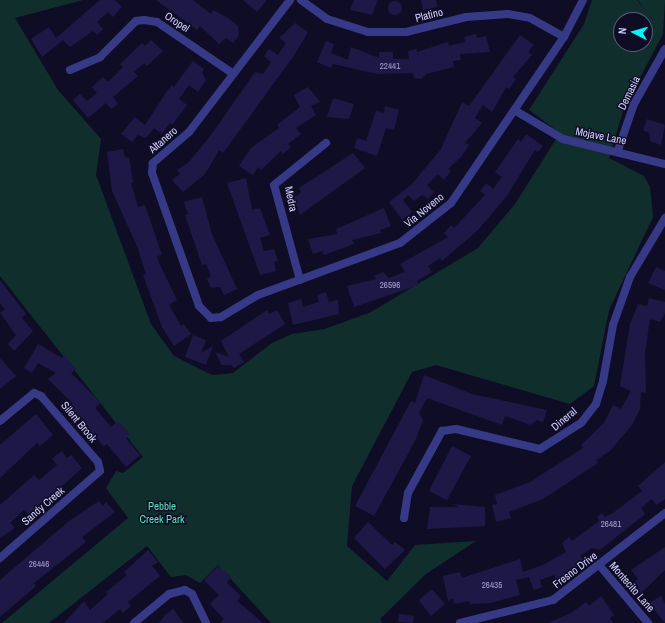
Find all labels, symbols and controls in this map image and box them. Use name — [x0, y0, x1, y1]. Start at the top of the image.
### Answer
street label: Platino — [414, 5, 444, 25]
street label: Oropel — [162, 9, 192, 35]
north arrow — [613, 12, 653, 52]
text: N — [615, 27, 629, 35]
house number: 22441 — [380, 61, 400, 71]
street label: Demasia — [615, 74, 643, 112]
street label: Altanero — [146, 124, 180, 156]
street label: Mojave Lane — [574, 125, 628, 147]
street label: Medra — [282, 185, 300, 213]
street label: Via Noveno — [402, 190, 446, 230]
house number: 26596 — [380, 280, 400, 290]
street label: Silent Brook — [58, 399, 100, 445]
street label: Dineral — [549, 405, 579, 433]
street label: Sandy Creek — [19, 484, 67, 528]
park label: Pebble Creek Park — [139, 500, 185, 526]
house number: 26481 — [601, 519, 621, 529]
street label: Fresno Drive — [550, 549, 600, 591]
house number: 26446 — [29, 559, 49, 569]
street label: Montecito Lane — [607, 559, 657, 615]
house number: 26435 — [482, 580, 502, 590]

